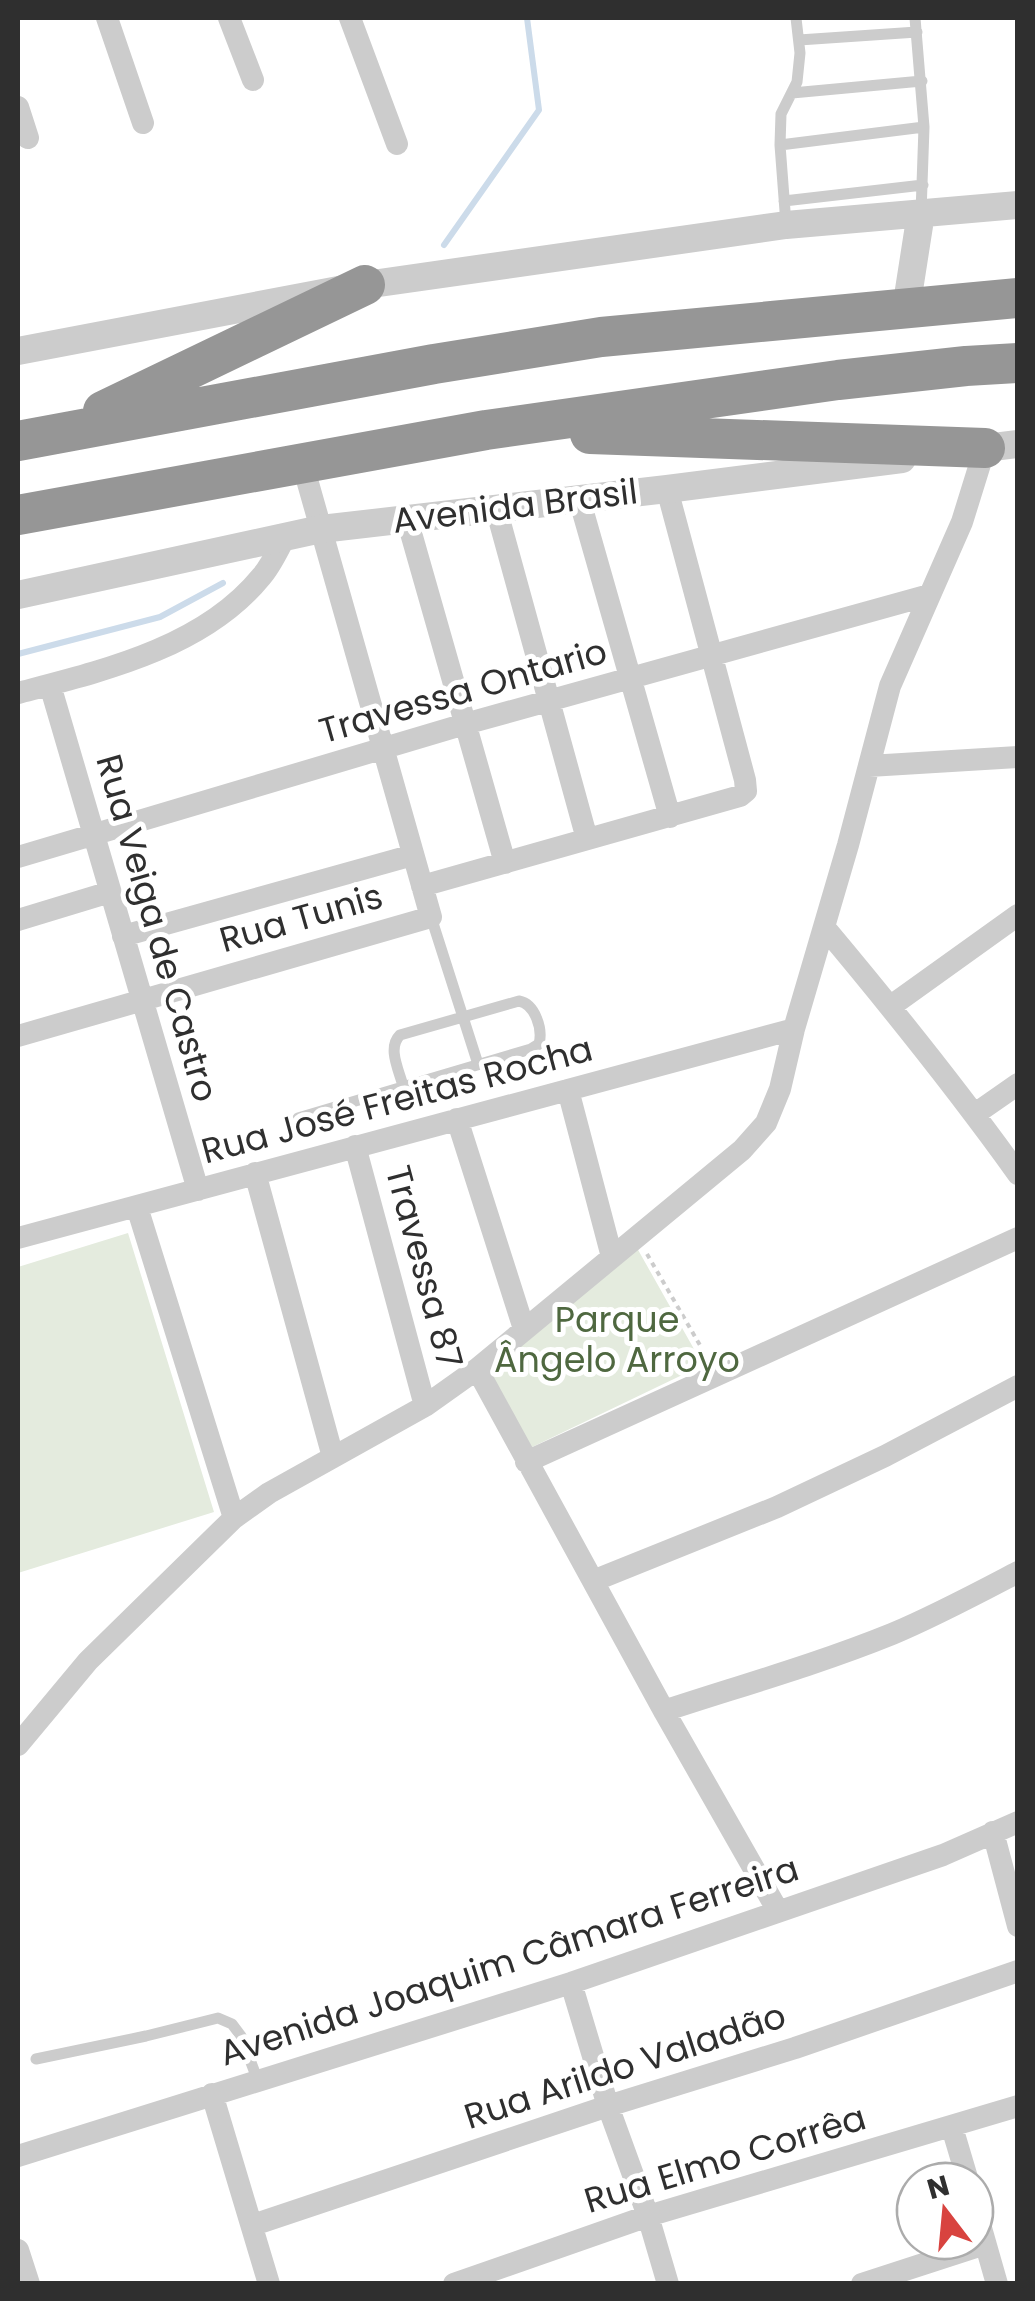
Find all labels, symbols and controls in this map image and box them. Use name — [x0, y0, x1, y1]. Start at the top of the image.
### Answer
street label: Avenida Brasil — [390, 466, 640, 545]
street label: Travessa Ontario — [313, 626, 612, 755]
street label: Rua Veiga de Castro — [84, 748, 231, 1107]
street label: Rua Tunis — [214, 871, 388, 964]
street label: Rua José Freitas Rocha — [196, 1024, 598, 1175]
street label: Travessa 87 — [374, 1160, 475, 1374]
park label: Parque Ângelo Arroyo — [494, 1295, 740, 1384]
street label: Avenida Joaquim Câmara Ferreira — [213, 1844, 805, 2077]
street label: Rua Arildo Valadão — [458, 1990, 792, 2141]
street label: Rua Elmo Corrêa — [578, 2092, 872, 2225]
north arrow — [895, 2161, 995, 2261]
text: N — [923, 2166, 954, 2209]

